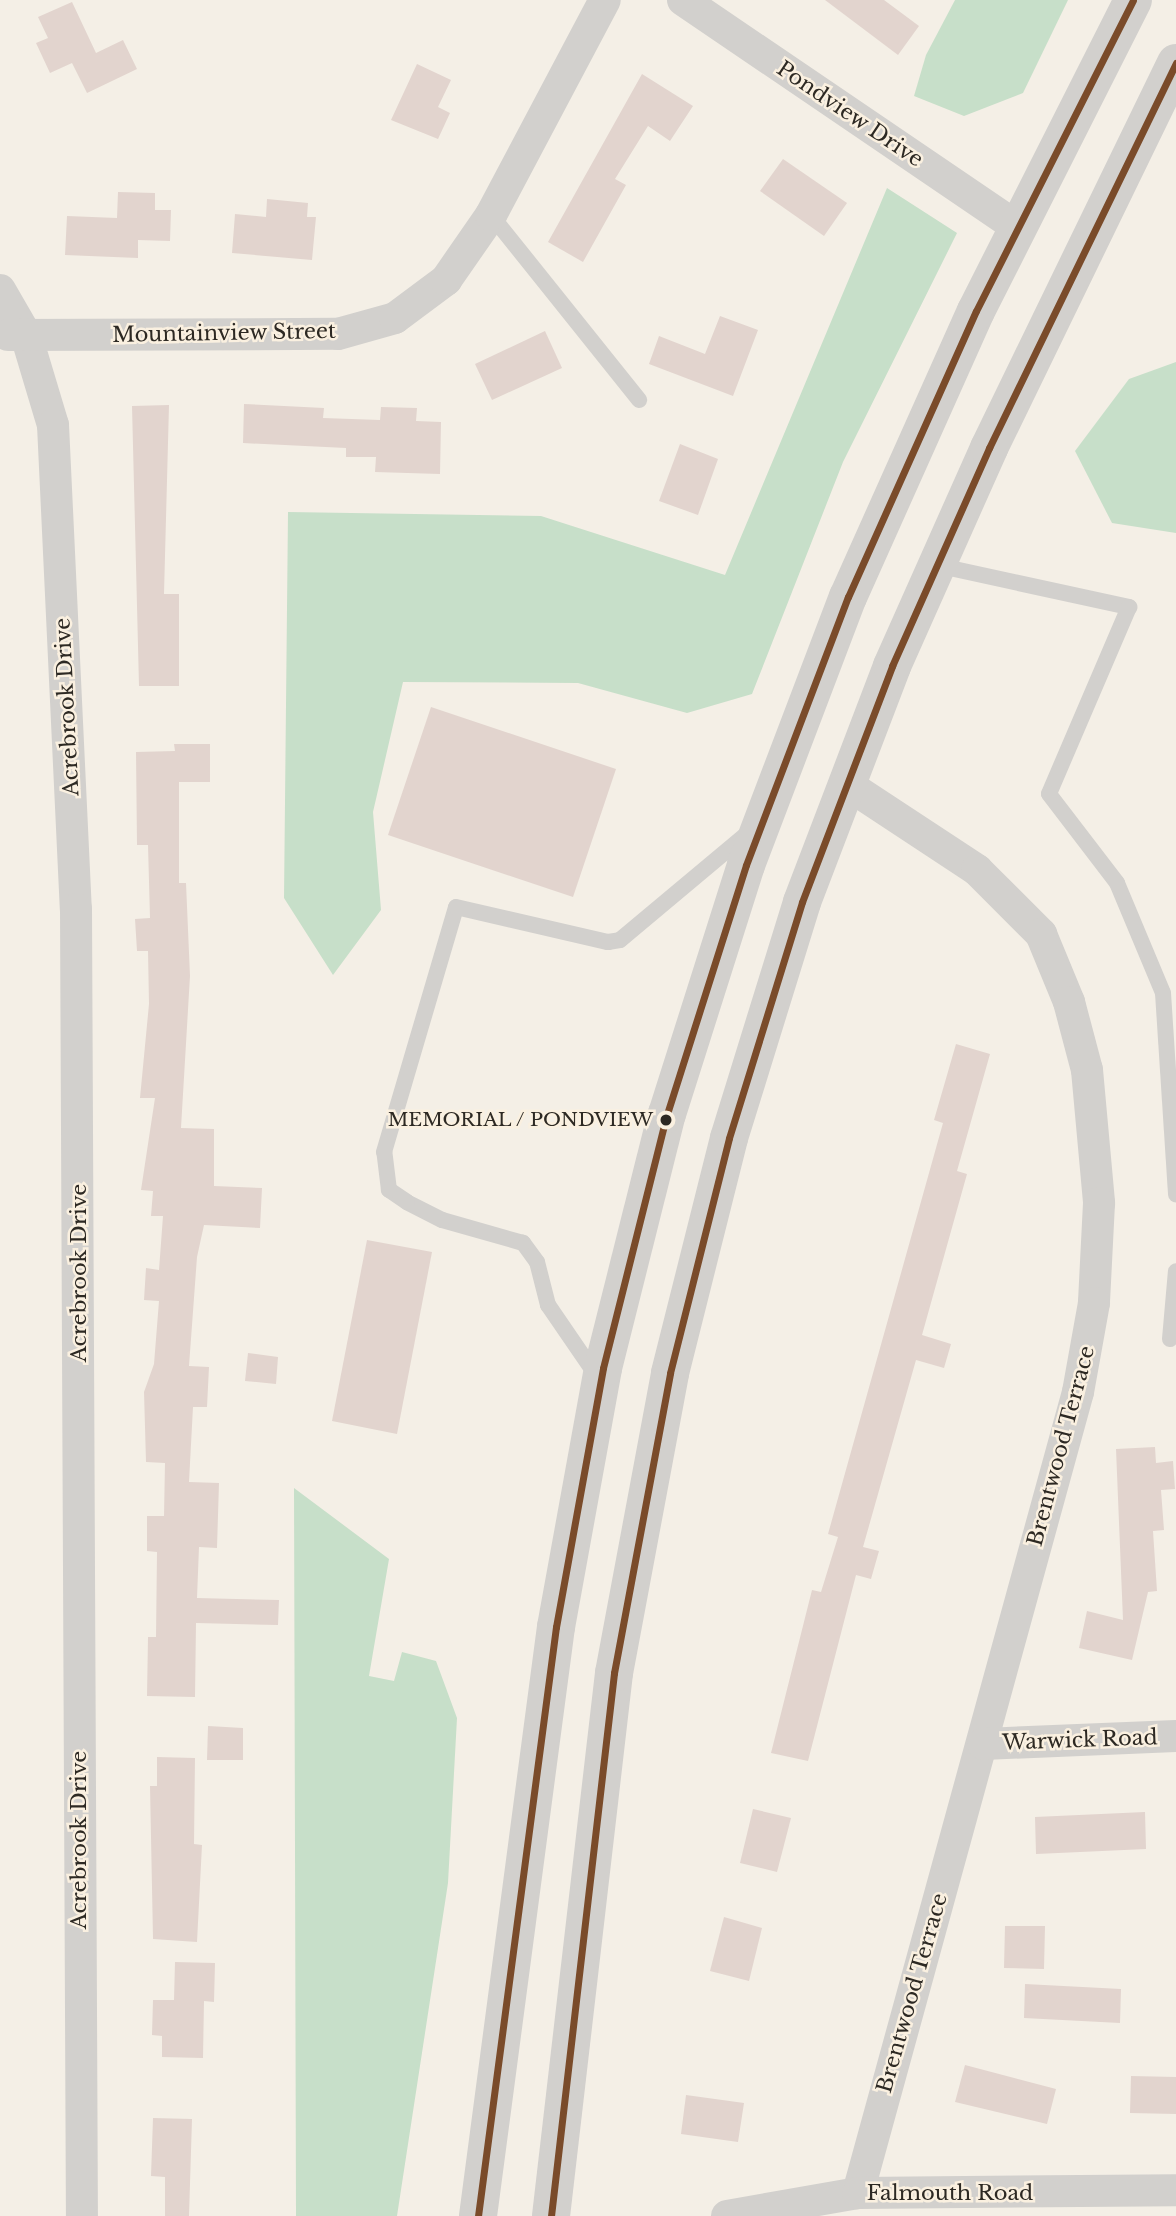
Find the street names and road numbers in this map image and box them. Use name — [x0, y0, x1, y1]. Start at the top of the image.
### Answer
street label: Pondview Drive — [772, 56, 928, 172]
street label: Mountainview Street — [112, 318, 336, 348]
street label: Acrebrook Drive — [50, 617, 84, 797]
street label: Acrebrook Drive — [66, 1184, 92, 1362]
street label: Brentwood Terrace — [1022, 1343, 1100, 1549]
street label: Warwick Road — [1002, 1725, 1158, 1755]
street label: Acrebrook Drive — [66, 1751, 92, 1929]
street label: Brentwood Terrace — [871, 1890, 953, 2096]
street label: Falmouth Road — [867, 2180, 1033, 2206]

